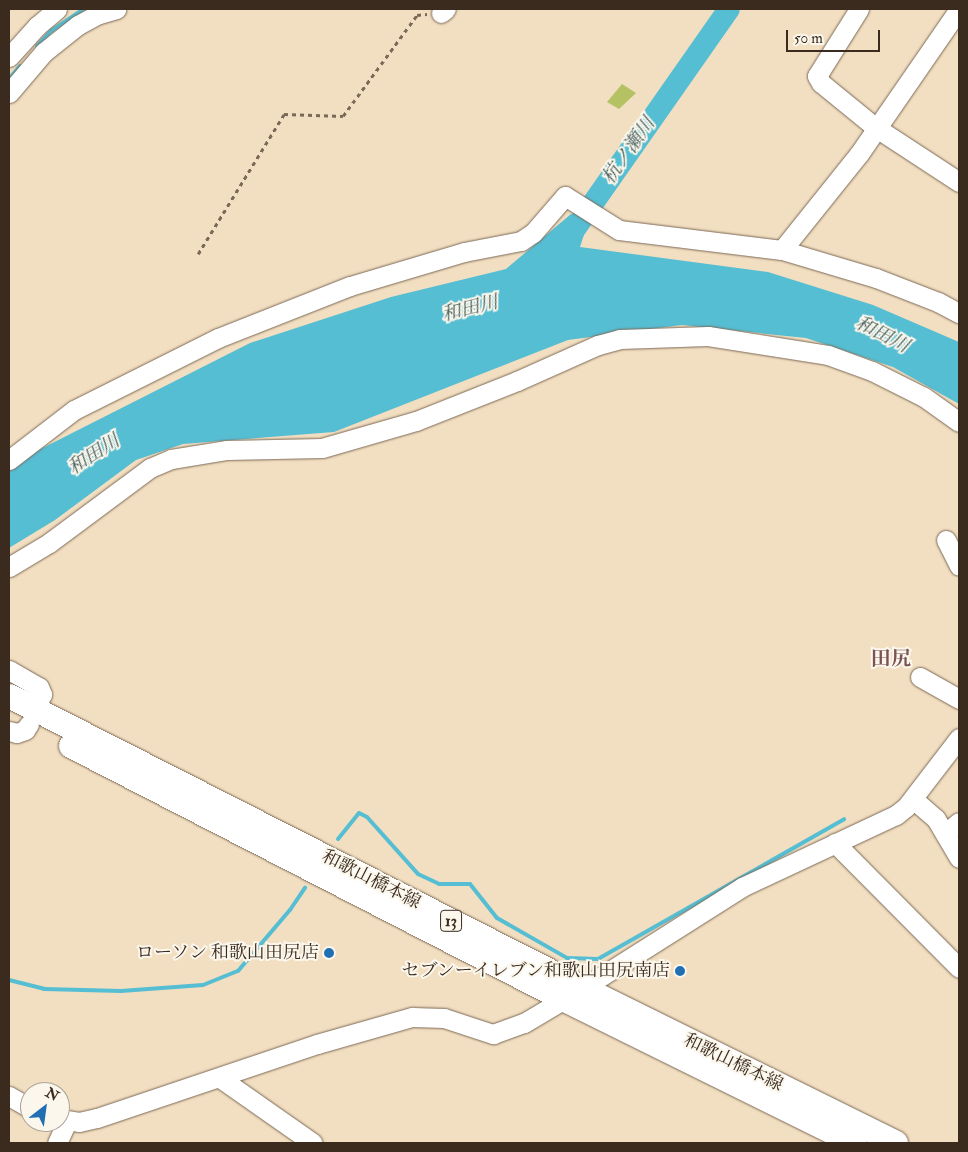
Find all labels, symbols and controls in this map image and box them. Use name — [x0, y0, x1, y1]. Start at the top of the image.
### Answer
scale bar — [788, 20, 882, 52]
text: 50 m — [794, 29, 823, 48]
water label: 杭ノ瀬川 — [598, 113, 660, 189]
water label: 和田川 — [440, 291, 500, 327]
water label: 和田川 — [851, 312, 913, 358]
water label: 和田川 — [64, 430, 124, 480]
district label: 田尻 — [871, 646, 911, 670]
street label: 和歌山橋本線 — [318, 846, 424, 914]
road number: 13 — [440, 908, 462, 934]
place label: ローソン 和歌山田尻店 — [135, 942, 319, 964]
marker: ローソン 和歌山田尻店 — [323, 947, 335, 959]
place label: セブンーイレブン和歌山田尻南店 — [400, 960, 670, 982]
marker: セブンーイレブン和歌山田尻南店 — [674, 965, 686, 977]
street label: 和歌山橋本線 — [680, 1030, 786, 1096]
north arrow — [20, 1082, 70, 1132]
text: N — [43, 1084, 62, 1105]

